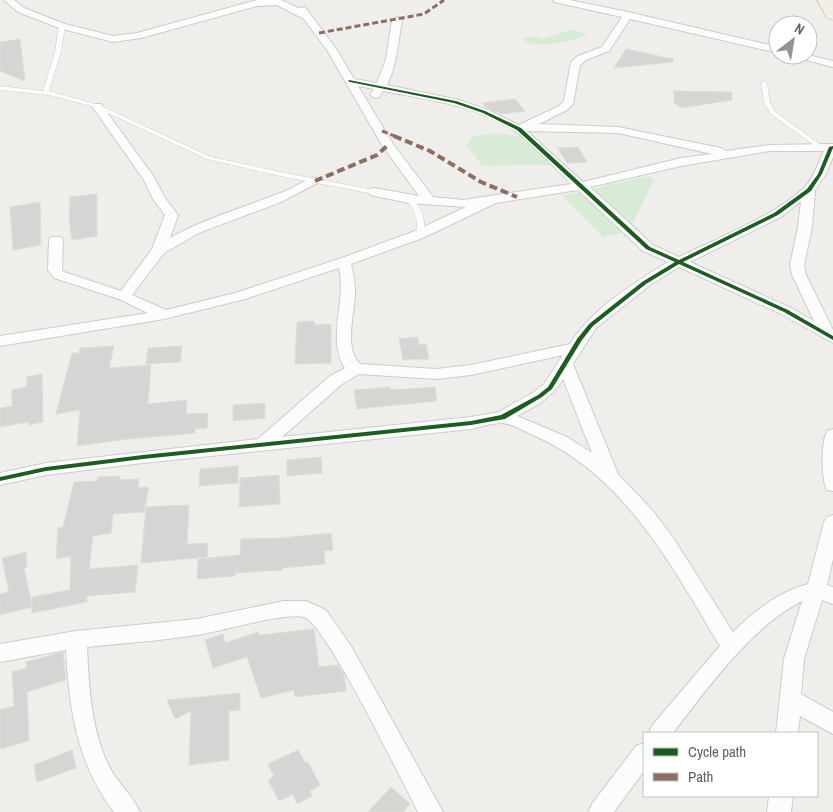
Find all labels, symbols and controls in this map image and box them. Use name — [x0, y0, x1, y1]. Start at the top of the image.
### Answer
north arrow — [768, 15, 818, 65]
text: N — [792, 19, 808, 39]
legend — [643, 732, 818, 797]
text: Cycle path — [688, 741, 746, 762]
text: Path — [688, 766, 713, 787]

